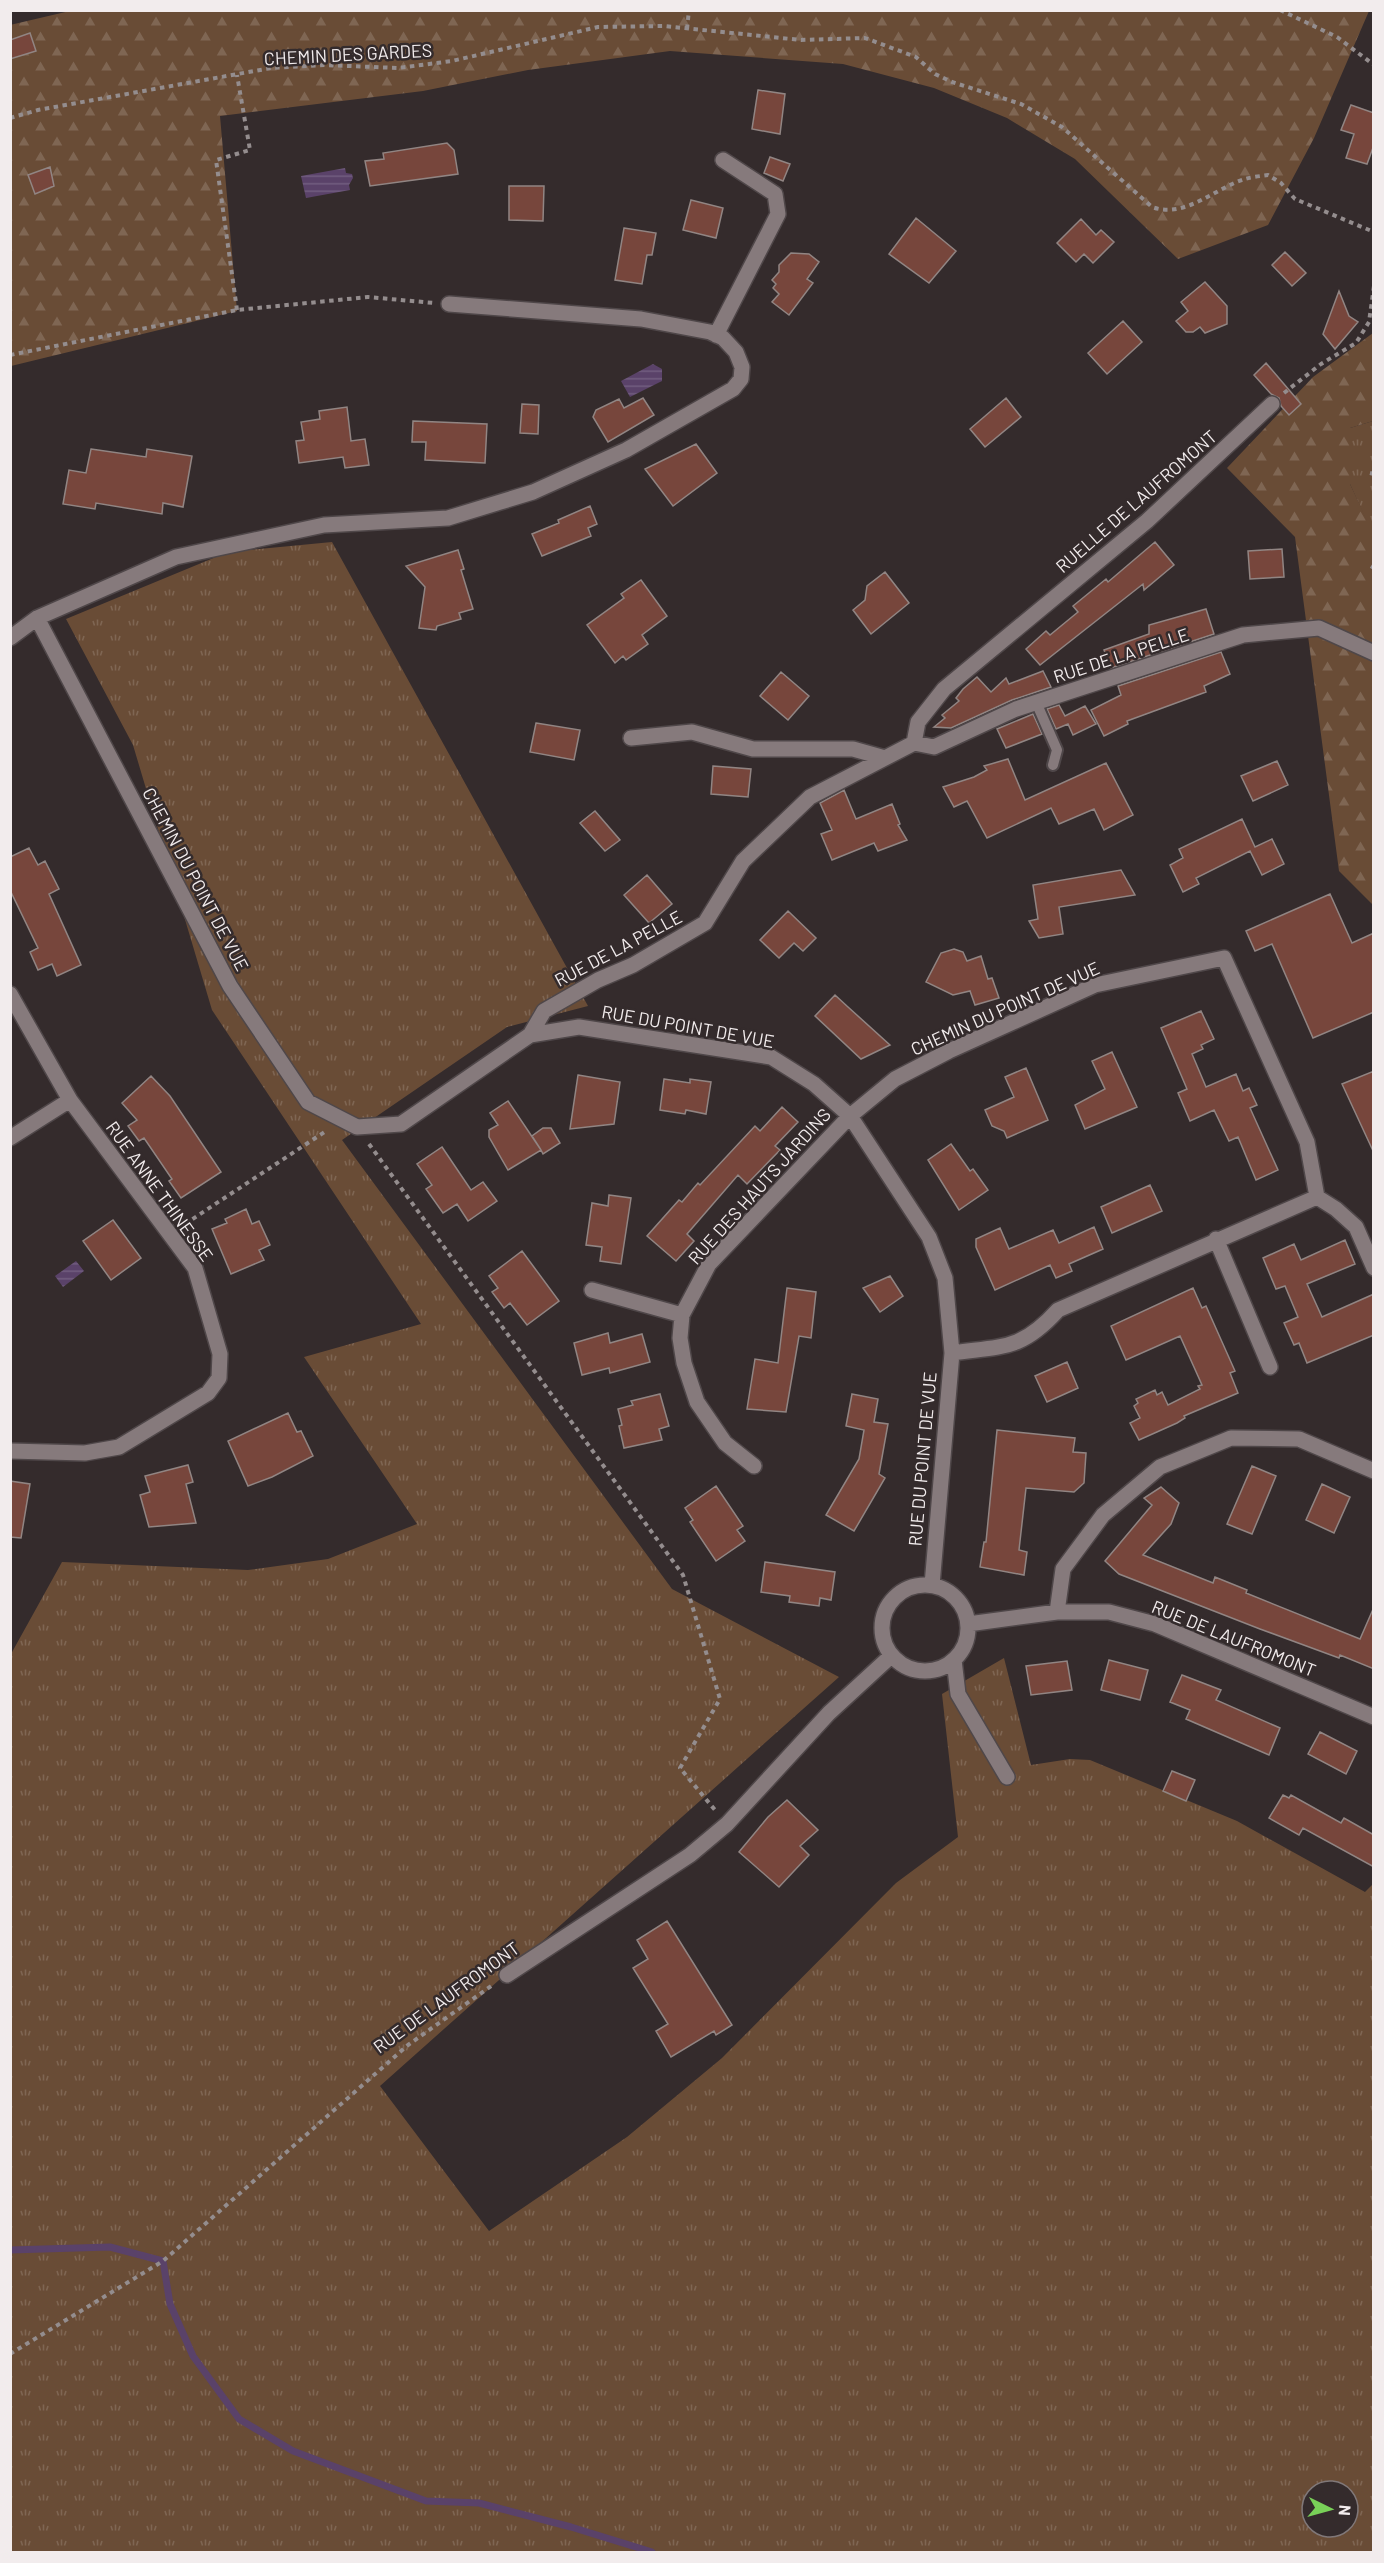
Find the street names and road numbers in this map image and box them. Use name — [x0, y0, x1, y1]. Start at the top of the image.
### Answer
street label: CHEMIN DES GARDES — [263, 39, 433, 69]
street label: RUELLE DE LAUFROMONT — [1051, 425, 1221, 577]
street label: RUE DE LA PELLE — [1050, 623, 1192, 687]
street label: CHEMIN DU POINT DE VUE — [138, 784, 254, 974]
street label: RUE DE LA PELLE — [551, 905, 685, 991]
street label: CHEMIN DU POINT DE VUE — [907, 956, 1103, 1060]
street label: RUE DU POINT DE VUE — [600, 1000, 776, 1052]
street label: RUE DES HAUTS JARDINS — [683, 1103, 835, 1269]
street label: RUE ANNE THINESSE — [102, 1117, 218, 1265]
street label: RUE DU POINT DE VUE — [903, 1371, 941, 1547]
street label: RUE DE LAUFROMONT — [1149, 1595, 1319, 1681]
street label: RUE DE LAUFROMONT — [369, 1937, 523, 2057]

